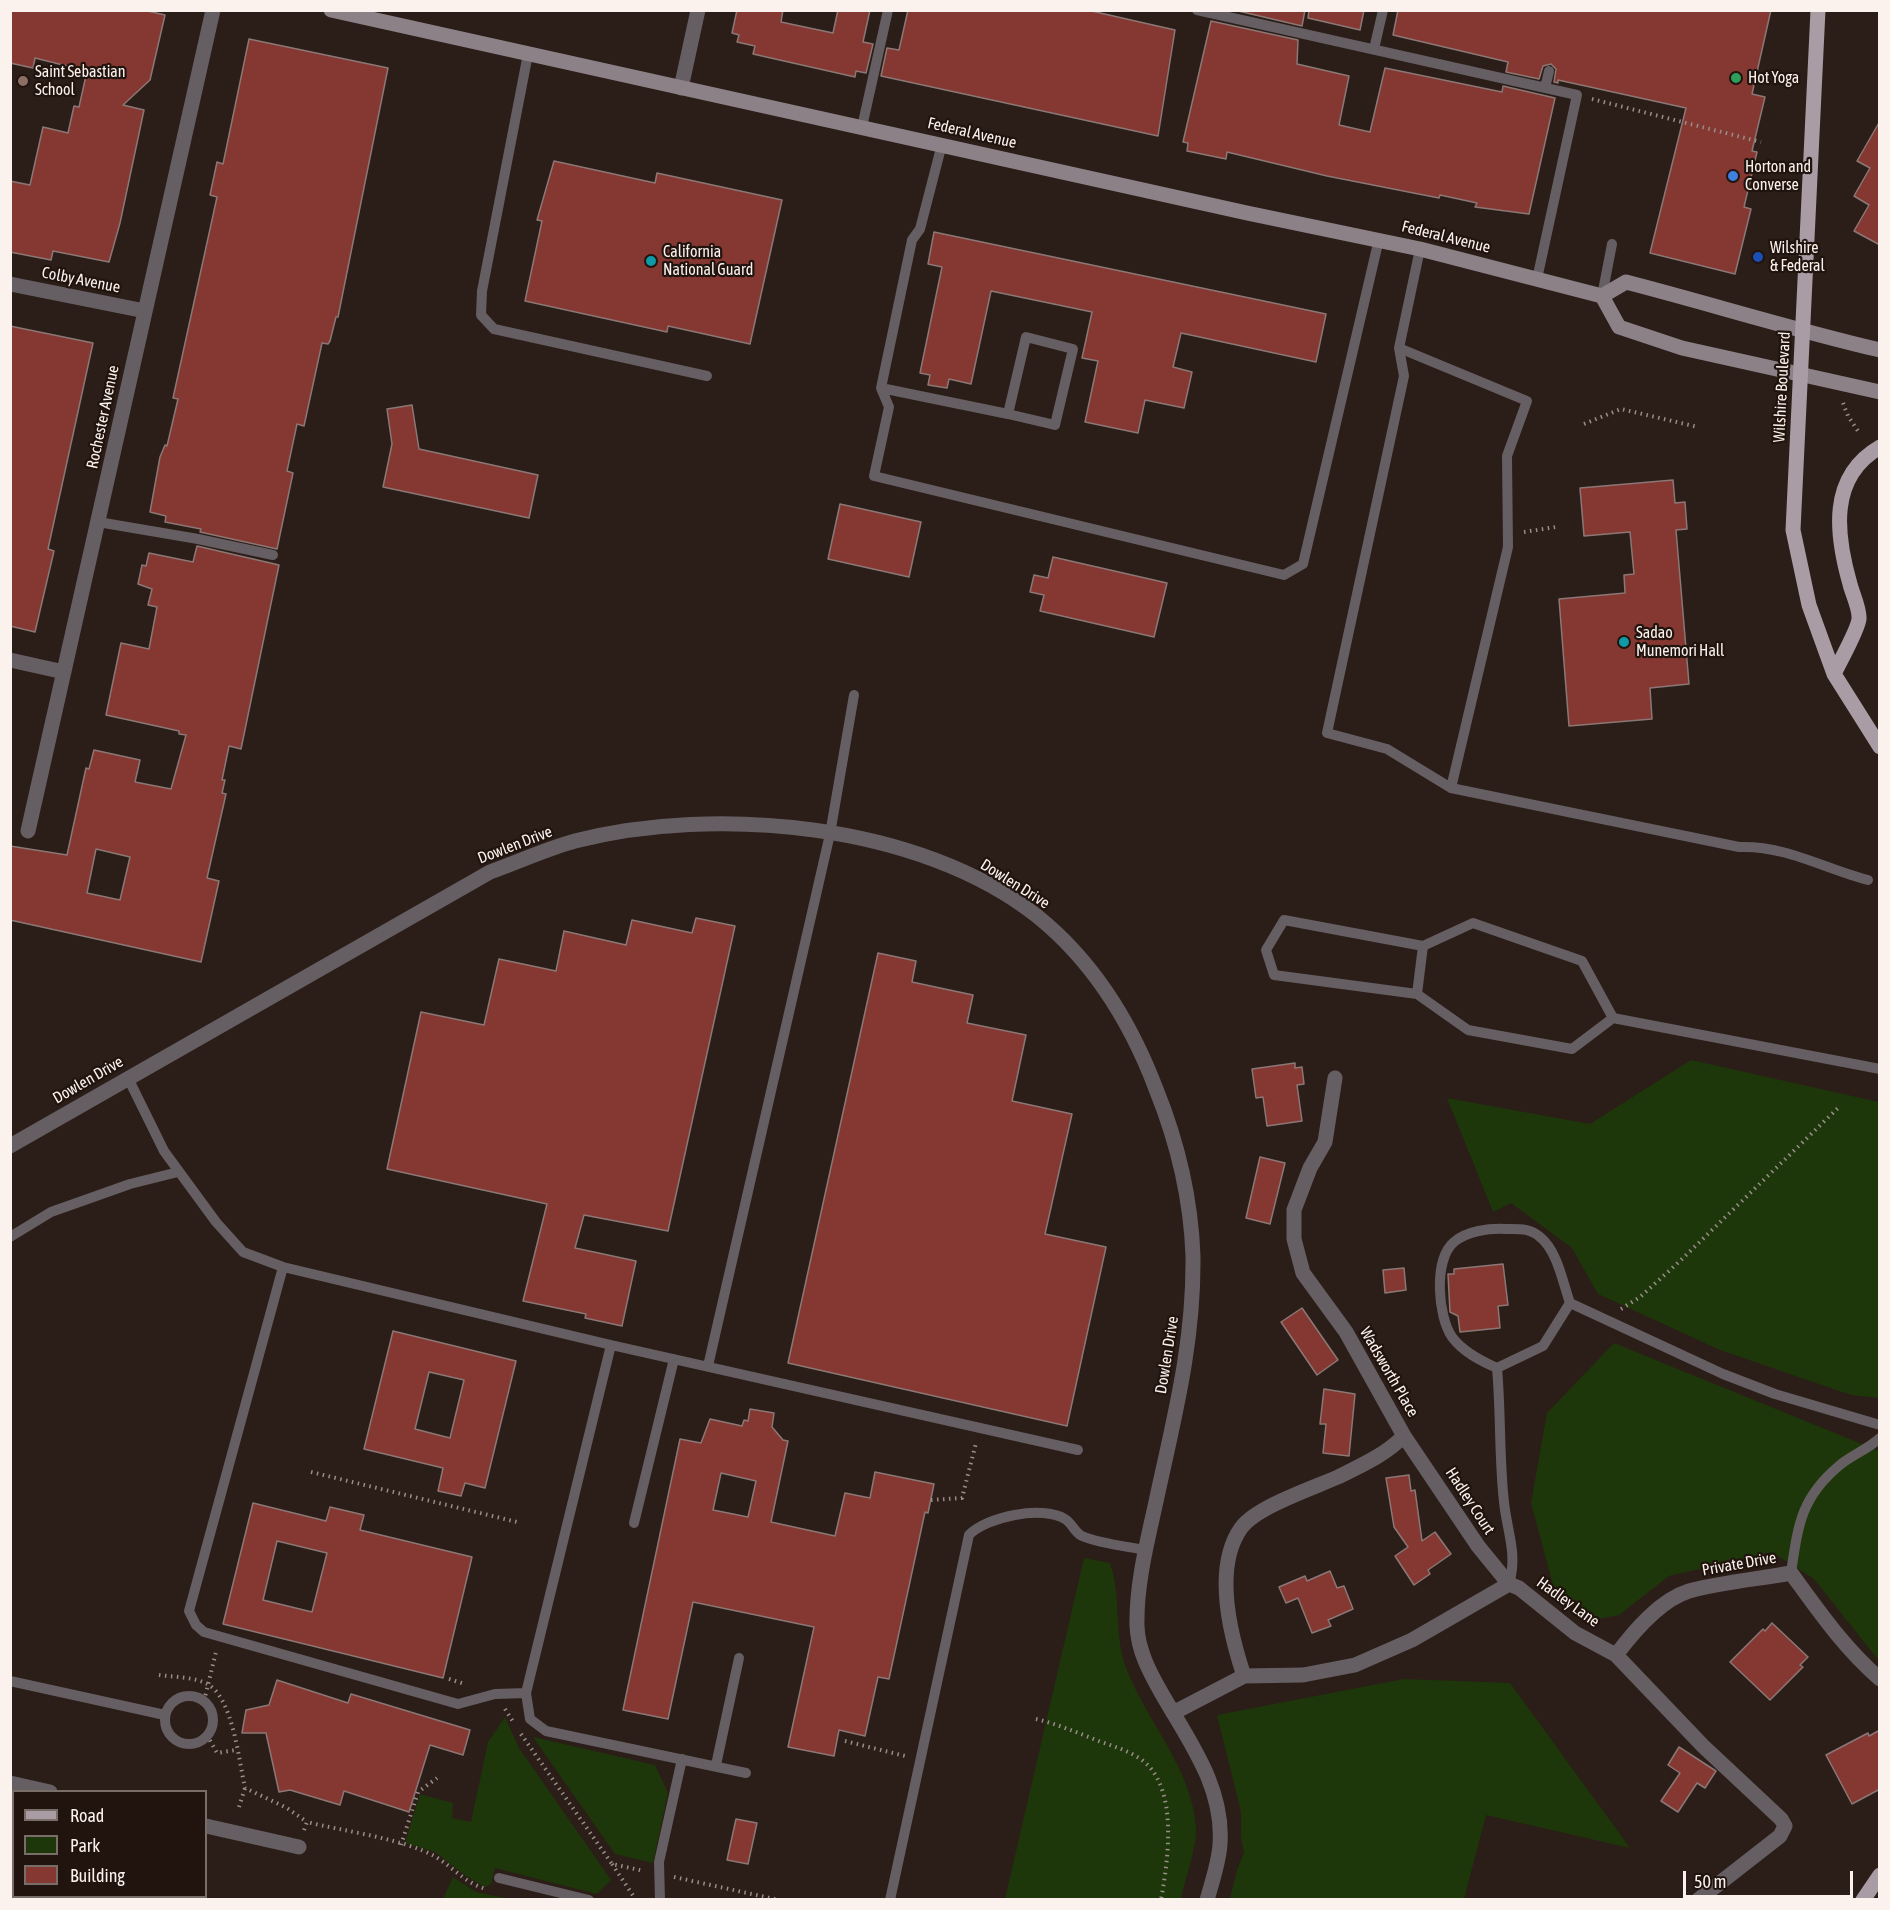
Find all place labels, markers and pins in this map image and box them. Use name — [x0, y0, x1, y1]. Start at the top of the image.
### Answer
place label: Saint Sebastian School — [35, 62, 126, 100]
place label: Hot Yoga — [1748, 68, 1799, 88]
marker: Hot Yoga — [1729, 71, 1743, 85]
marker: Saint Sebastian School — [16, 74, 30, 88]
place label: Horton and Converse — [1745, 157, 1811, 195]
marker: Horton and Converse — [1726, 169, 1740, 183]
place label: Wilshire & Federal — [1770, 238, 1825, 276]
place label: California National Guard — [663, 242, 753, 280]
marker: Wilshire & Federal — [1751, 250, 1765, 264]
marker: California National Guard — [644, 254, 658, 268]
place label: Sadao Munemori Hall — [1636, 623, 1724, 661]
marker: Sadao Munemori Hall — [1617, 635, 1631, 649]

